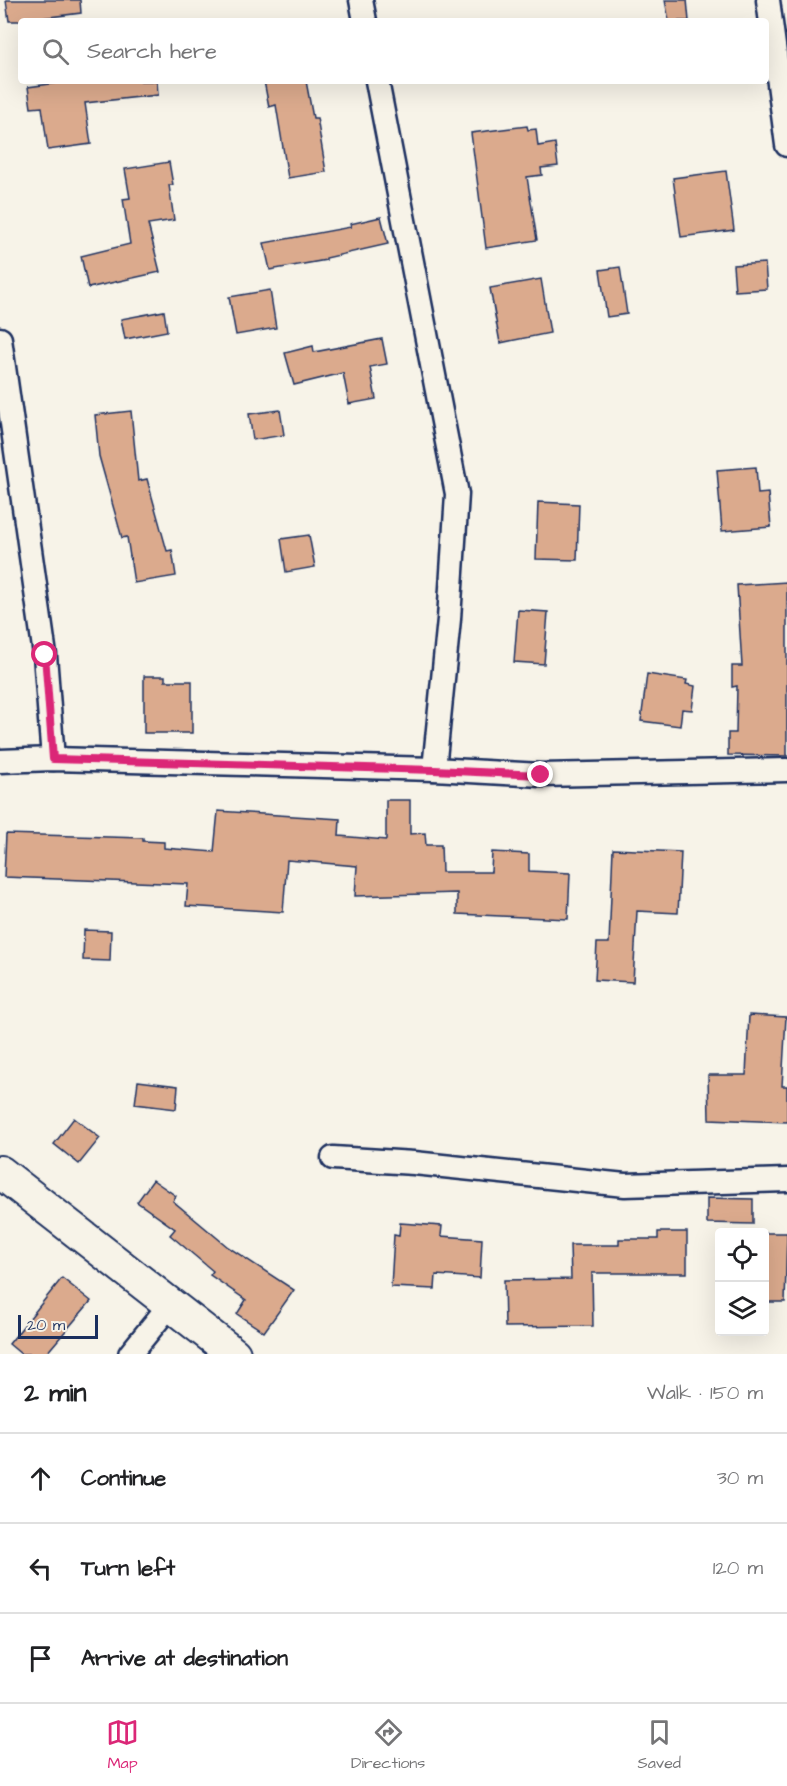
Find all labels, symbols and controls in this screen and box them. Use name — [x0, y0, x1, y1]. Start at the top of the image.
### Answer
search box — [18, 18, 769, 84]
icon: search — [39, 35, 72, 68]
text: Search here — [87, 36, 217, 67]
route start — [31, 641, 57, 667]
route end — [527, 761, 553, 787]
map controls — [715, 1228, 769, 1336]
button: locate — [715, 1228, 769, 1282]
button: layers — [715, 1282, 769, 1336]
scale bar — [18, 1312, 98, 1340]
text: 20 m — [27, 1314, 65, 1336]
text: 2 min — [24, 1375, 86, 1411]
text: Walk · 150 m — [647, 1379, 763, 1407]
icon: ahead — [24, 1462, 57, 1495]
text: Continue — [81, 1463, 166, 1494]
text: 30 m — [717, 1464, 763, 1492]
icon: left — [24, 1552, 57, 1585]
text: Turn left — [81, 1553, 175, 1584]
text: 120 m — [713, 1554, 763, 1582]
icon: arrive — [24, 1642, 57, 1675]
text: Arrive at destination — [81, 1643, 288, 1674]
tab: Map — [106, 1716, 139, 1774]
tab: Directions — [351, 1716, 425, 1774]
tab: Saved — [637, 1716, 681, 1774]

